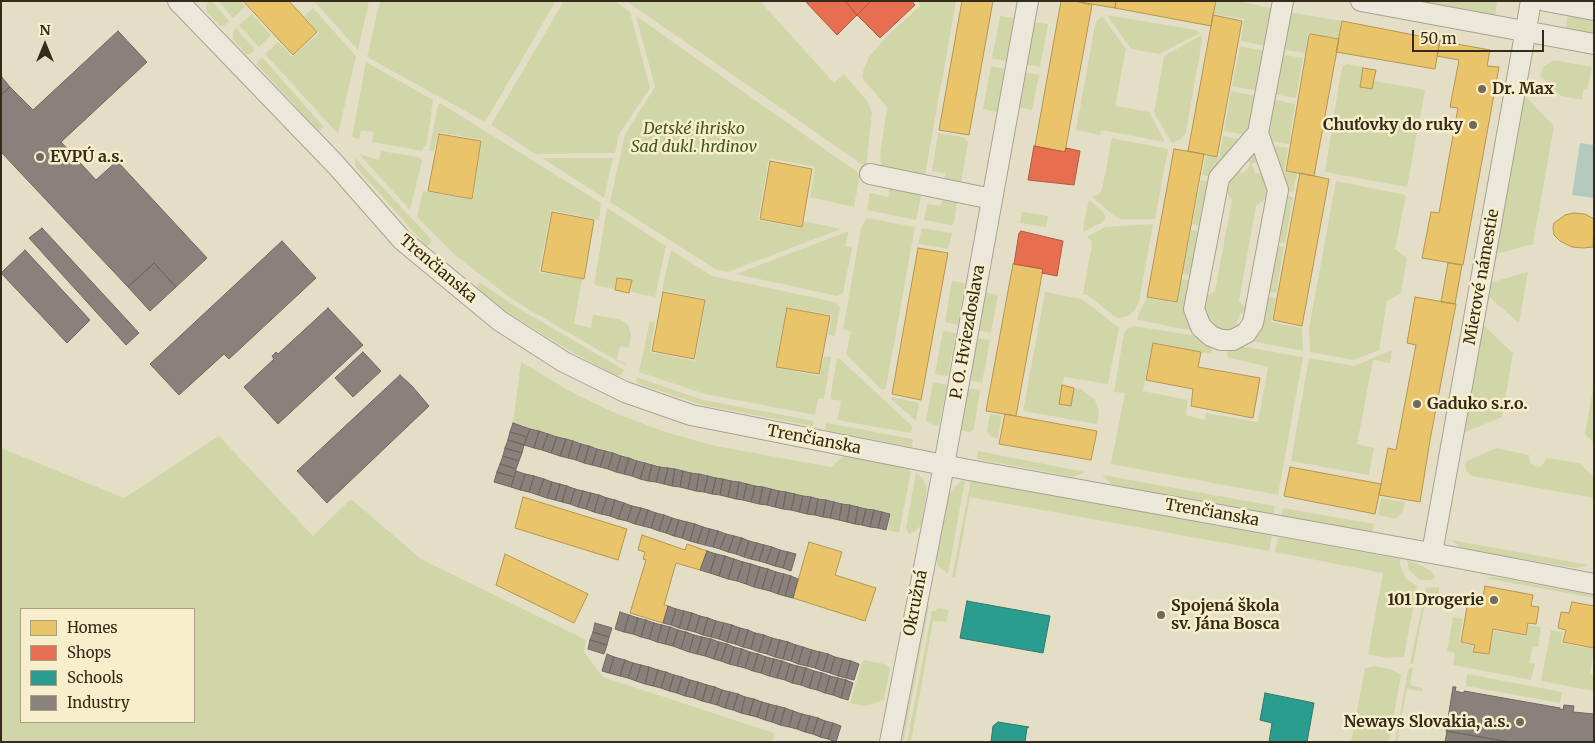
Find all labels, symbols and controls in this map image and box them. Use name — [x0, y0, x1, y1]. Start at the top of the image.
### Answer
north arrow — [20, 20, 70, 70]
scale bar — [1415, 20, 1548, 52]
text: N — [39, 21, 51, 39]
text: 50 m — [1420, 29, 1457, 48]
place label: Dr. Max — [1492, 79, 1554, 99]
marker: Dr. Max — [1476, 83, 1488, 95]
place label: Chuťovky do ruky — [1323, 115, 1463, 135]
park label: Detské ihrisko Sad dukl. hrdinov — [631, 119, 757, 157]
marker: Chuťovky do ruky — [1467, 119, 1479, 131]
place label: EVPÚ a.s. — [50, 147, 124, 167]
marker: EVPÚ a.s. — [34, 151, 46, 163]
street label: Mierové námestie — [1461, 208, 1503, 346]
street label: Trenčianska — [395, 231, 481, 307]
street label: P. O. Hviezdoslava — [947, 263, 989, 401]
place label: Gaduko s.r.o. — [1427, 394, 1528, 414]
marker: Gaduko s.r.o. — [1411, 398, 1423, 410]
street label: Trenčianska — [765, 421, 863, 459]
street label: Trenčianska — [1163, 495, 1261, 531]
street label: Okružná — [900, 568, 932, 638]
place label: 101 Drogerie — [1387, 590, 1484, 610]
marker: 101 Drogerie — [1488, 594, 1500, 606]
place label: Spojená škola sv. Jána Bosca — [1171, 596, 1280, 634]
legend — [20, 608, 195, 723]
marker: Spojená škola sv. Jána Bosca — [1155, 609, 1167, 621]
text: Homes — [67, 618, 118, 637]
text: Shops — [67, 643, 111, 662]
text: Schools — [67, 668, 123, 687]
text: Industry — [67, 693, 130, 712]
place label: Neways Slovakia, a.s. — [1344, 712, 1510, 732]
marker: Neways Slovakia, a.s. — [1514, 716, 1526, 728]

